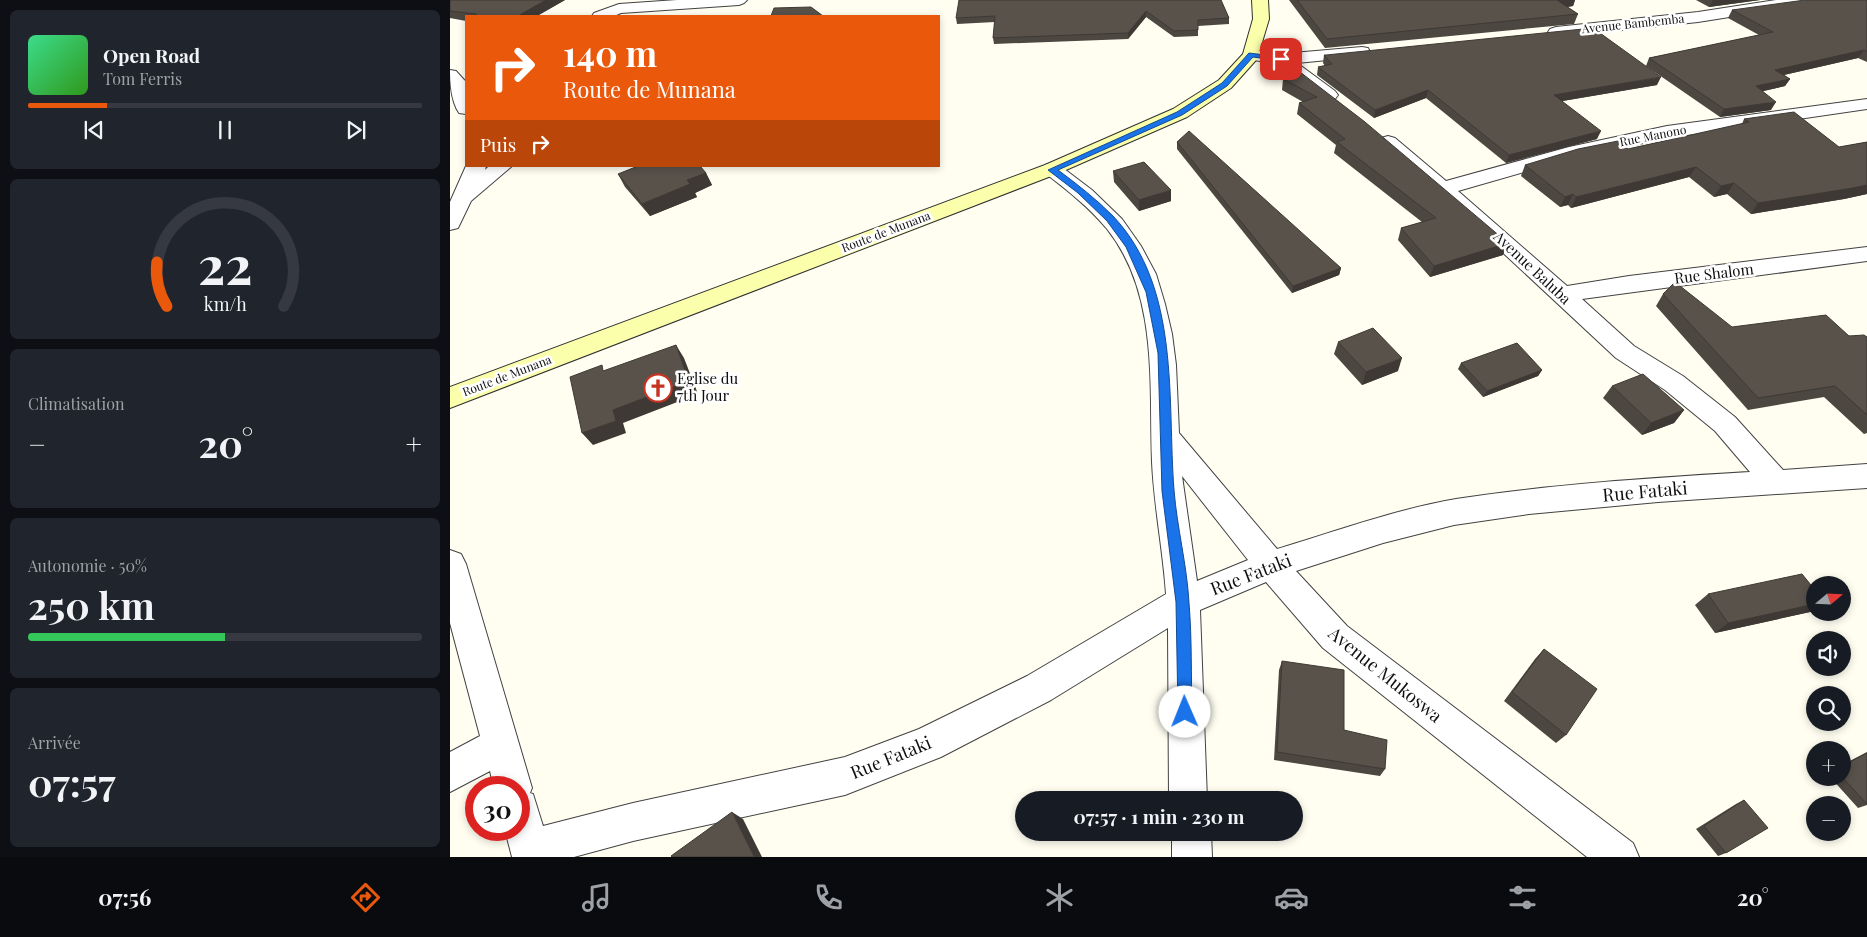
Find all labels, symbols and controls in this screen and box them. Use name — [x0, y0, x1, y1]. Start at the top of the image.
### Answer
street label: Avenue Bambemba — [1580, 10, 1685, 36]
text: 140 m — [563, 29, 657, 76]
icon: right — [480, 35, 545, 100]
pin — [1260, 38, 1302, 80]
text: Open Road — [103, 42, 200, 68]
icon: arrive — [1267, 45, 1295, 73]
text: Tom Ferris — [103, 68, 182, 89]
text: Route de Munana — [563, 74, 736, 104]
icon: previous — [80, 116, 108, 144]
icon: pause — [211, 116, 239, 144]
icon: next — [342, 116, 370, 144]
street label: Rue Manono — [1618, 121, 1688, 149]
icon: right — [526, 130, 554, 158]
text: Puis — [480, 131, 516, 157]
street label: Route de Munana — [839, 207, 933, 255]
street label: Avenue Baluba — [1489, 226, 1576, 309]
text: 22 — [198, 229, 252, 298]
street label: Rue Shalom — [1673, 258, 1755, 288]
text: km/h — [204, 292, 247, 315]
street label: Route de Munana — [460, 351, 554, 399]
place label: Eglise du 7th Jour — [677, 368, 738, 405]
church icon: Eglise du 7th Jour — [643, 373, 673, 403]
text: Climatisation — [28, 393, 125, 414]
text: 20° — [198, 417, 253, 468]
text: − — [28, 425, 46, 462]
text: + — [406, 425, 422, 462]
street label: Rue Fataki — [1601, 475, 1688, 507]
street label: Rue Fataki — [1207, 548, 1295, 601]
text: Autonomie · 50% — [28, 555, 147, 576]
north arrow — [1806, 576, 1851, 621]
map controls — [1806, 576, 1851, 841]
text: 250 km — [28, 579, 155, 630]
street label: Avenue Mukoswa — [1323, 620, 1448, 728]
button: sound — [1806, 631, 1851, 676]
position arrow — [1158, 685, 1210, 737]
button: search — [1806, 686, 1851, 731]
street label: Rue Fataki — [847, 730, 935, 784]
text: Arrivée — [28, 732, 81, 753]
button: + — [1806, 741, 1851, 786]
text: 07:57 — [28, 756, 116, 807]
speed limit sign: 30 — [465, 776, 530, 841]
button: − — [1806, 796, 1851, 841]
text: 07:57 · 1 min · 230 m — [1073, 803, 1245, 829]
icon: directions — [348, 880, 383, 915]
icon: music — [579, 880, 614, 915]
icon: phone — [811, 880, 846, 915]
icon: climate — [1042, 880, 1077, 915]
icon: car — [1274, 880, 1309, 915]
icon: filters — [1505, 880, 1540, 915]
text: 07:56 — [98, 882, 151, 912]
text: 20° — [1737, 882, 1769, 912]

